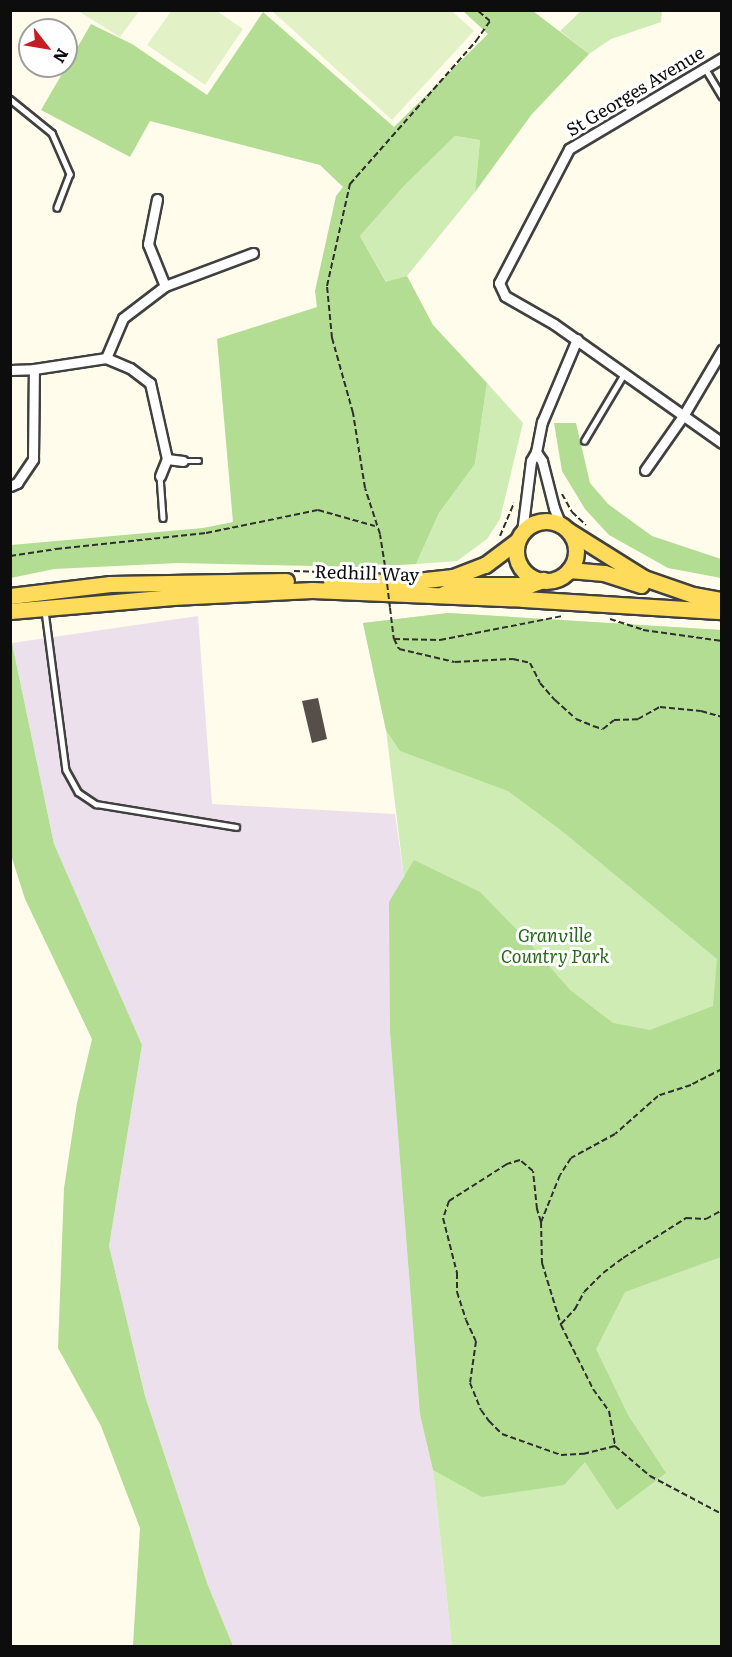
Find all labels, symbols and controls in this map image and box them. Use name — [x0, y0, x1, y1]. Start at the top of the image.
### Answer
north arrow — [18, 18, 78, 78]
street label: St Georges Avenue — [562, 41, 708, 141]
text: N — [48, 44, 75, 68]
street label: Redhill Way — [314, 560, 420, 586]
park label: Granville Country Park — [501, 925, 609, 968]

